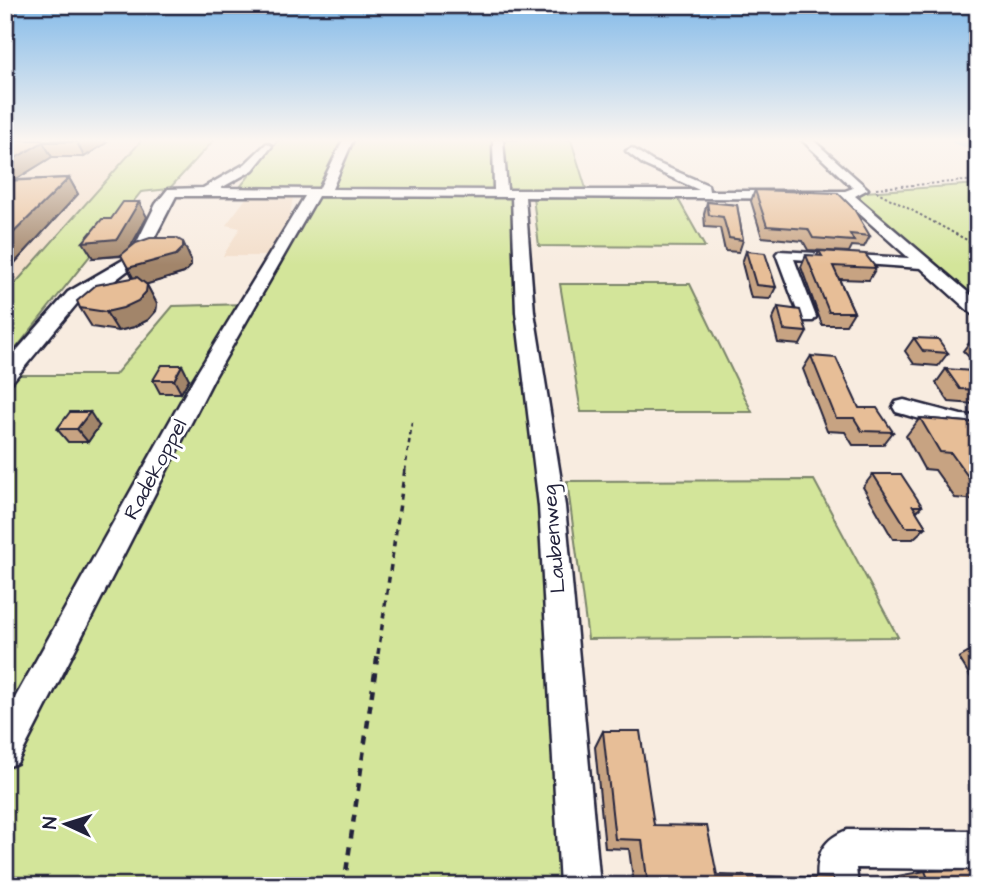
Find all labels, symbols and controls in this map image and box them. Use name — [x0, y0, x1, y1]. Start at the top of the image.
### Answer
street label: Radekoppel — [117, 414, 195, 525]
street label: Laubenweg — [534, 483, 575, 594]
north arrow — [32, 790, 102, 860]
text: N — [37, 816, 64, 830]

